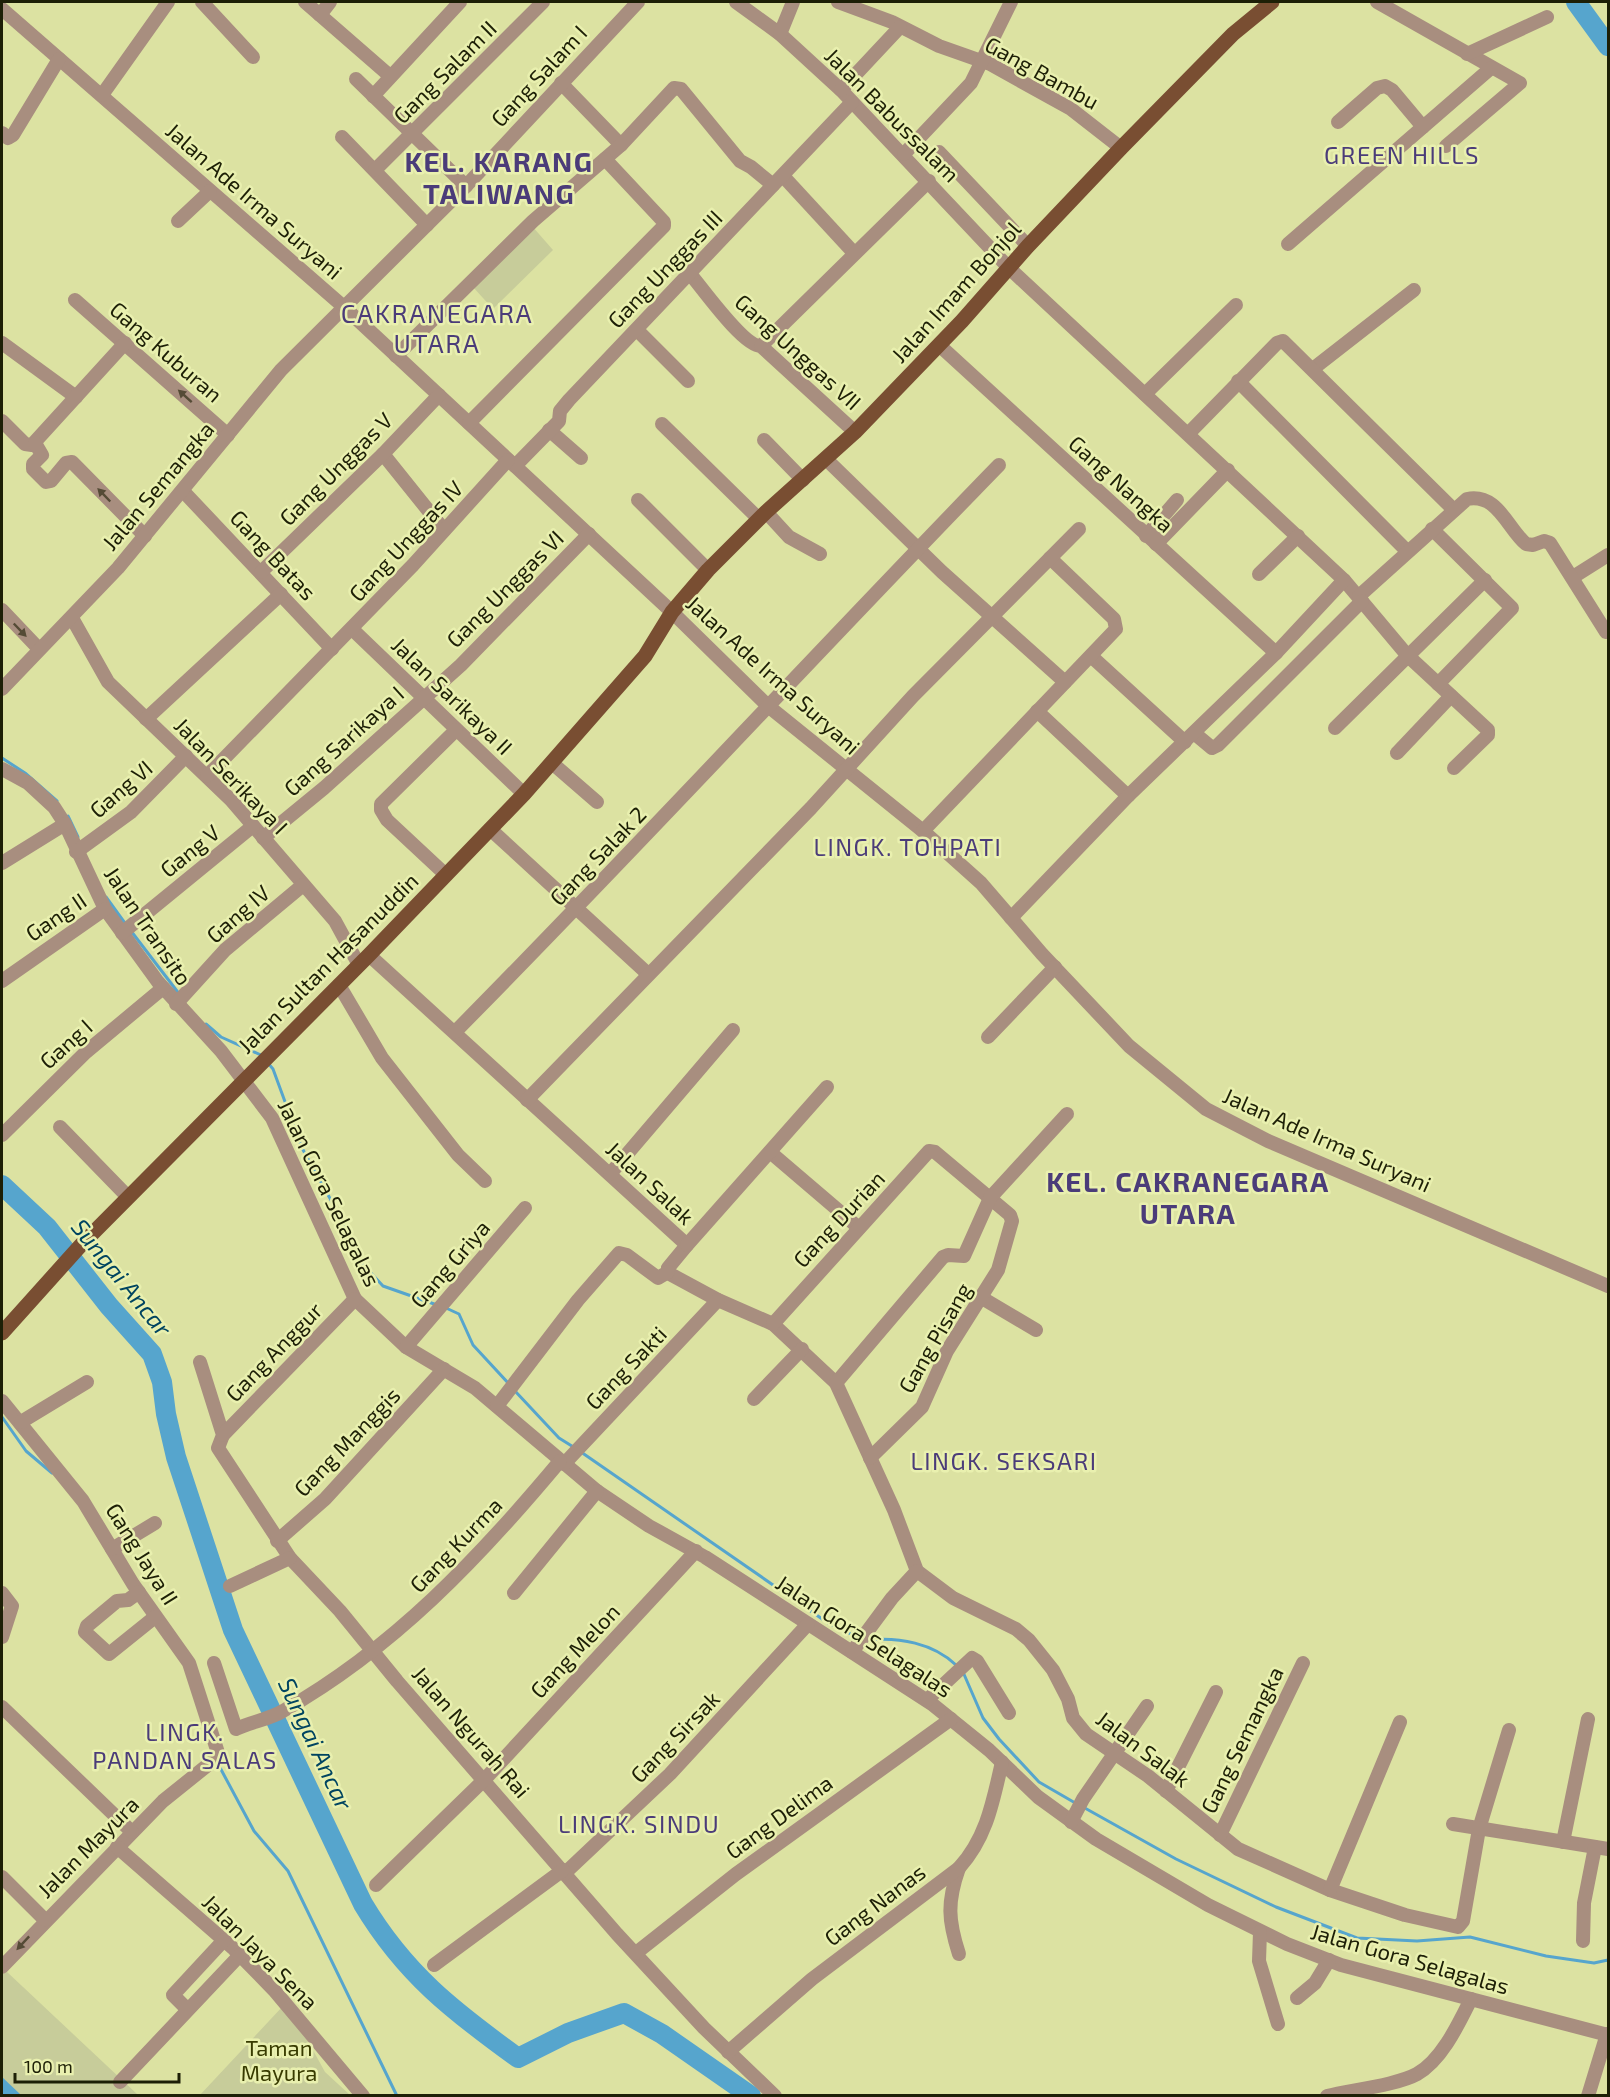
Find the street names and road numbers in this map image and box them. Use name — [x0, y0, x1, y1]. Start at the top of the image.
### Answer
street label: Gang Salam II — [388, 15, 501, 128]
street label: Gang Salam I — [485, 19, 592, 131]
street label: Gang Bambu — [981, 30, 1104, 114]
street label: Jalan Babussalam — [820, 42, 965, 187]
street label: Jalan Ade Irma Suryani — [161, 117, 348, 284]
street label: Gang Unggas III — [602, 204, 727, 332]
street label: Jalan Imam Bonjol — [885, 215, 1026, 368]
street label: Gang Unggas VII — [730, 288, 867, 415]
street label: Gang Kuburan — [105, 295, 228, 407]
street label: Gang Unggas V — [274, 406, 397, 530]
street label: Jalan Semangka — [96, 416, 219, 555]
street label: Gang Nangka — [1064, 430, 1179, 537]
street label: Gang Unggas IV — [343, 474, 468, 606]
street label: Gang Batas — [226, 504, 322, 605]
street label: Gang Unggas VI — [440, 524, 568, 652]
street label: Jalan Ade Irma Suryani — [681, 589, 866, 759]
street label: Jalan Sarikaya II — [387, 631, 519, 759]
street label: Gang Sarikaya I — [278, 680, 409, 801]
street label: Jalan Serikaya I — [170, 712, 294, 839]
street label: Gang VI — [84, 754, 157, 822]
street label: Gang Salak 2 — [544, 801, 651, 910]
street label: Gang V — [154, 818, 225, 882]
street label: Jalan Transito — [100, 861, 198, 990]
street label: Jalan Sultan Hasanuddin — [232, 867, 423, 1058]
street label: Gang IV — [201, 878, 275, 948]
street label: Gang II — [20, 887, 91, 946]
street label: Gang I — [34, 1013, 97, 1074]
street label: Jalan Ade Irma Suryani — [1219, 1082, 1435, 1197]
street label: Jalan Gora Selagalas — [273, 1095, 386, 1290]
street label: Jalan Salak — [602, 1135, 700, 1229]
street label: Gang Durian — [787, 1165, 889, 1272]
street label: Gang Griya — [404, 1214, 494, 1312]
street label: Gang Pisang — [892, 1278, 976, 1397]
street label: Gang Anggur — [220, 1296, 327, 1406]
street label: Gang Sakti — [579, 1320, 671, 1414]
street label: Gang Manggis — [288, 1381, 405, 1501]
street label: Gang Kurma — [404, 1492, 507, 1597]
street label: Gang Jaya II — [101, 1498, 184, 1609]
street label: Jalan Gora Selagalas — [772, 1568, 957, 1702]
street label: Gang Melon — [524, 1598, 624, 1703]
street label: Jalan Ngurah Rai — [408, 1660, 536, 1802]
street label: Gang Semangka — [1194, 1662, 1288, 1817]
street label: Gang Sirsak — [624, 1685, 724, 1787]
street label: Jalan Salak — [1092, 1705, 1195, 1792]
street label: Gang Delima — [720, 1769, 837, 1864]
street label: Jalan Mayura — [31, 1790, 143, 1902]
street label: Gang Nanas — [819, 1858, 930, 1951]
street label: Jalan Jaya Sena — [198, 1888, 324, 2014]
street label: Jalan Gora Selagalas — [1308, 1917, 1512, 1999]

